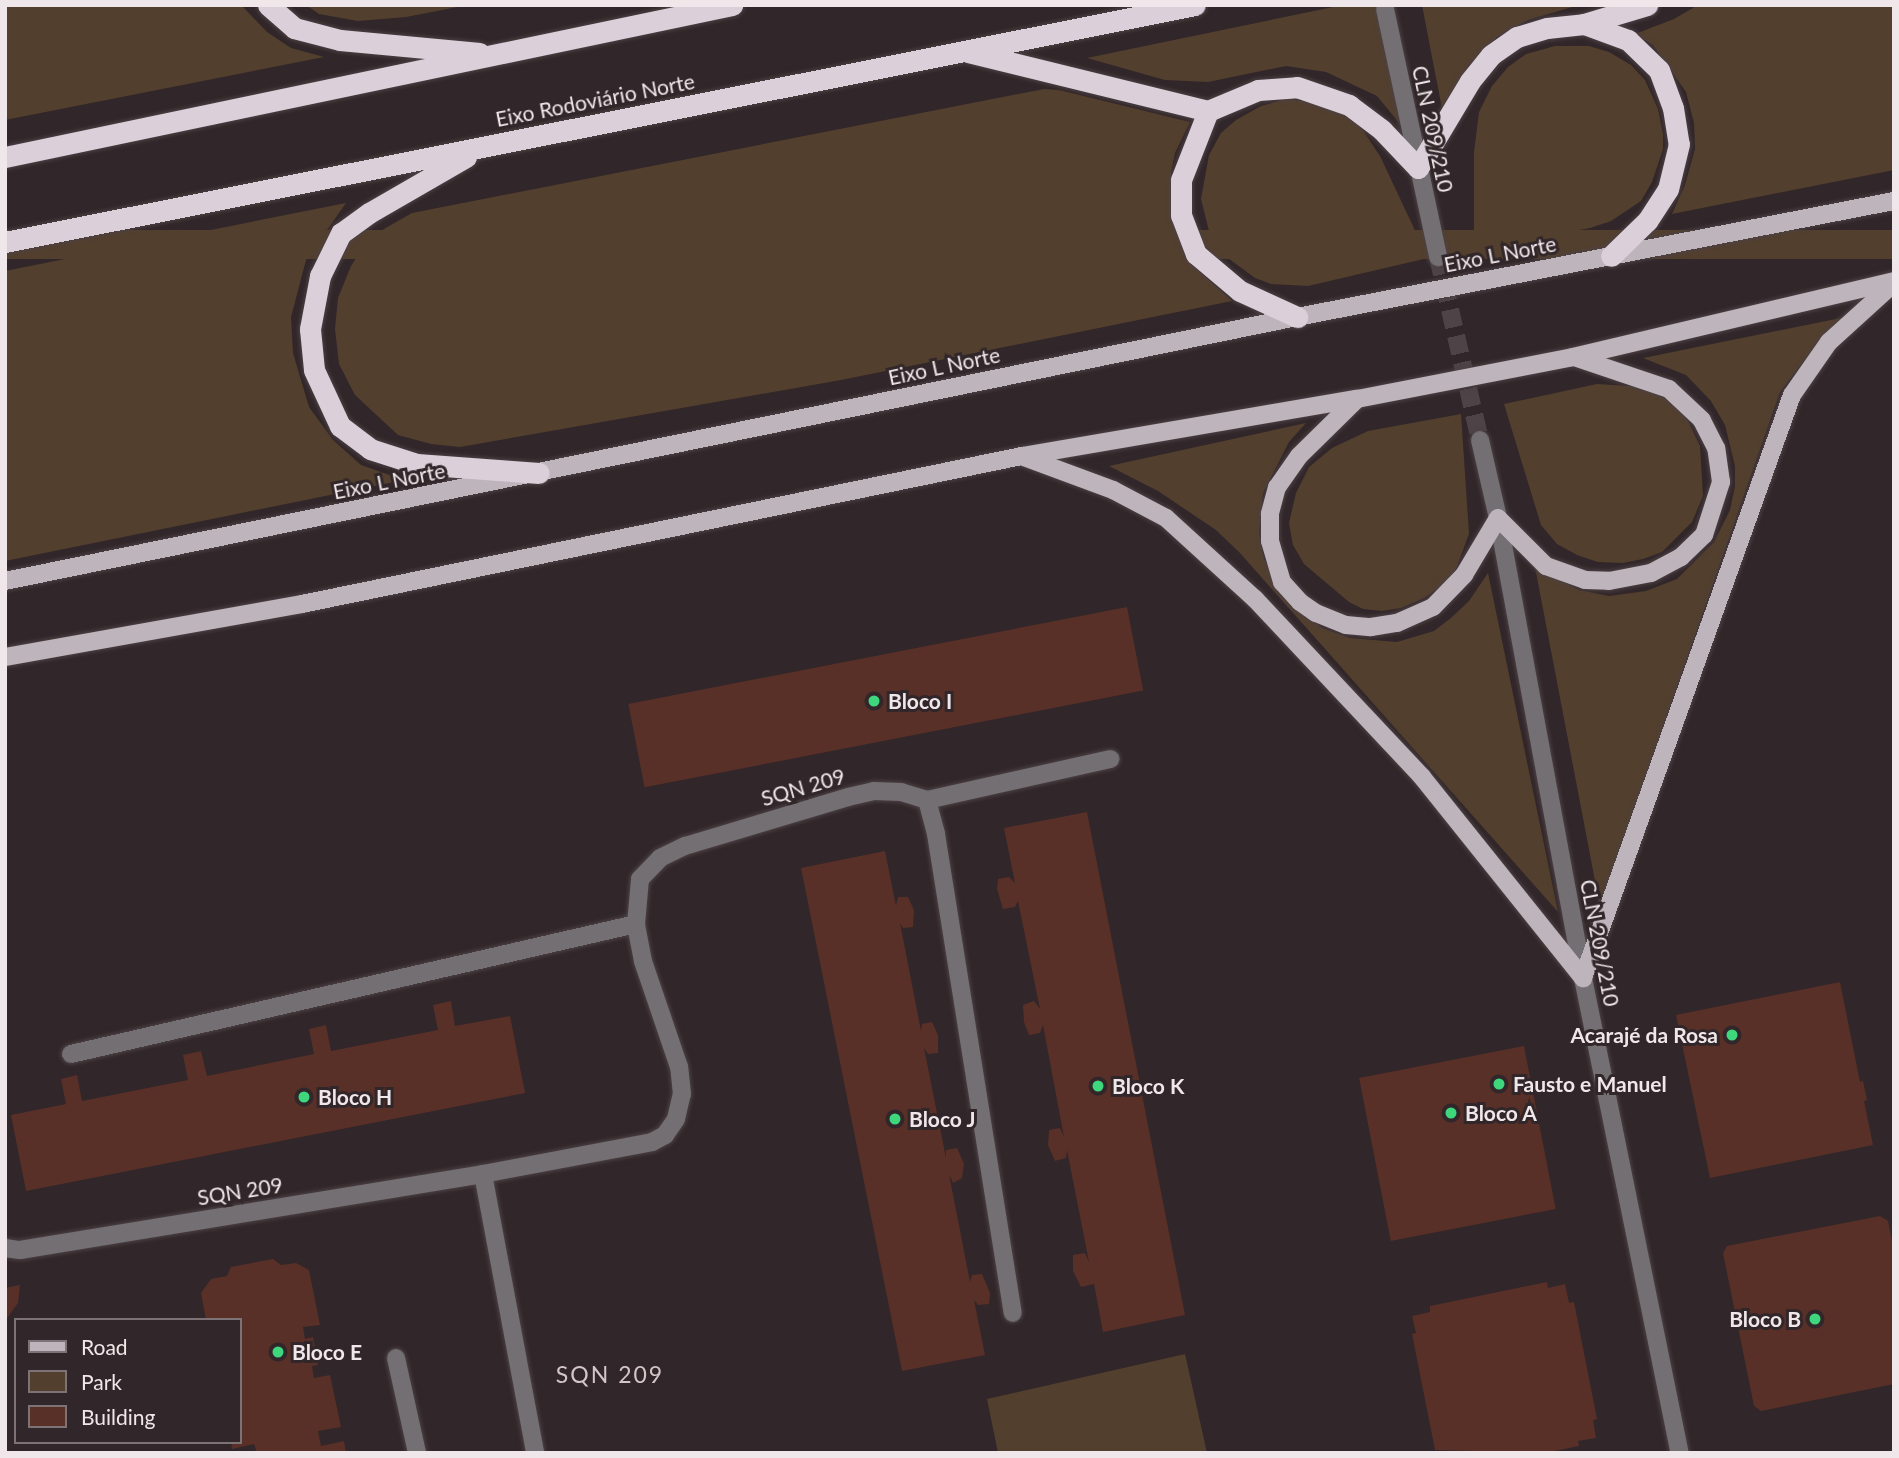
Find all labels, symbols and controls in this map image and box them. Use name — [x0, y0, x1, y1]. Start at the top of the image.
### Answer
street label: CLN 209/210 — [1407, 63, 1459, 195]
street label: Eixo Rodoviário Norte — [493, 68, 697, 132]
street label: Eixo L Norte — [1441, 231, 1559, 277]
street label: Eixo L Norte — [885, 342, 1003, 390]
street label: Eixo L Norte — [330, 458, 448, 504]
place label: Bloco I — [888, 688, 952, 714]
marker: Bloco I — [866, 693, 882, 709]
street label: SQN 209 — [758, 763, 848, 811]
street label: CLN 209/210 — [1575, 877, 1625, 1009]
place label: Acarajé da Rosa — [1570, 1022, 1718, 1048]
marker: Acarajé da Rosa — [1724, 1027, 1740, 1043]
place label: Fausto e Manuel — [1513, 1071, 1667, 1097]
place label: Bloco K — [1112, 1073, 1184, 1099]
marker: Fausto e Manuel — [1491, 1076, 1507, 1092]
marker: Bloco K — [1090, 1078, 1106, 1094]
place label: Bloco H — [318, 1084, 392, 1110]
marker: Bloco H — [296, 1089, 312, 1105]
place label: Bloco A — [1465, 1100, 1538, 1126]
marker: Bloco A — [1443, 1105, 1459, 1121]
place label: Bloco J — [909, 1106, 976, 1132]
marker: Bloco J — [887, 1111, 903, 1127]
street label: SQN 209 — [195, 1172, 285, 1210]
place label: Bloco B — [1729, 1306, 1801, 1332]
marker: Bloco B — [1807, 1311, 1823, 1327]
legend — [14, 1318, 242, 1444]
text: Road — [81, 1334, 128, 1359]
place label: Bloco E — [292, 1339, 362, 1365]
marker: Bloco E — [270, 1344, 286, 1360]
district label: SQN 209 — [557, 1360, 663, 1388]
text: Park — [81, 1369, 122, 1394]
text: Building — [81, 1404, 156, 1429]

